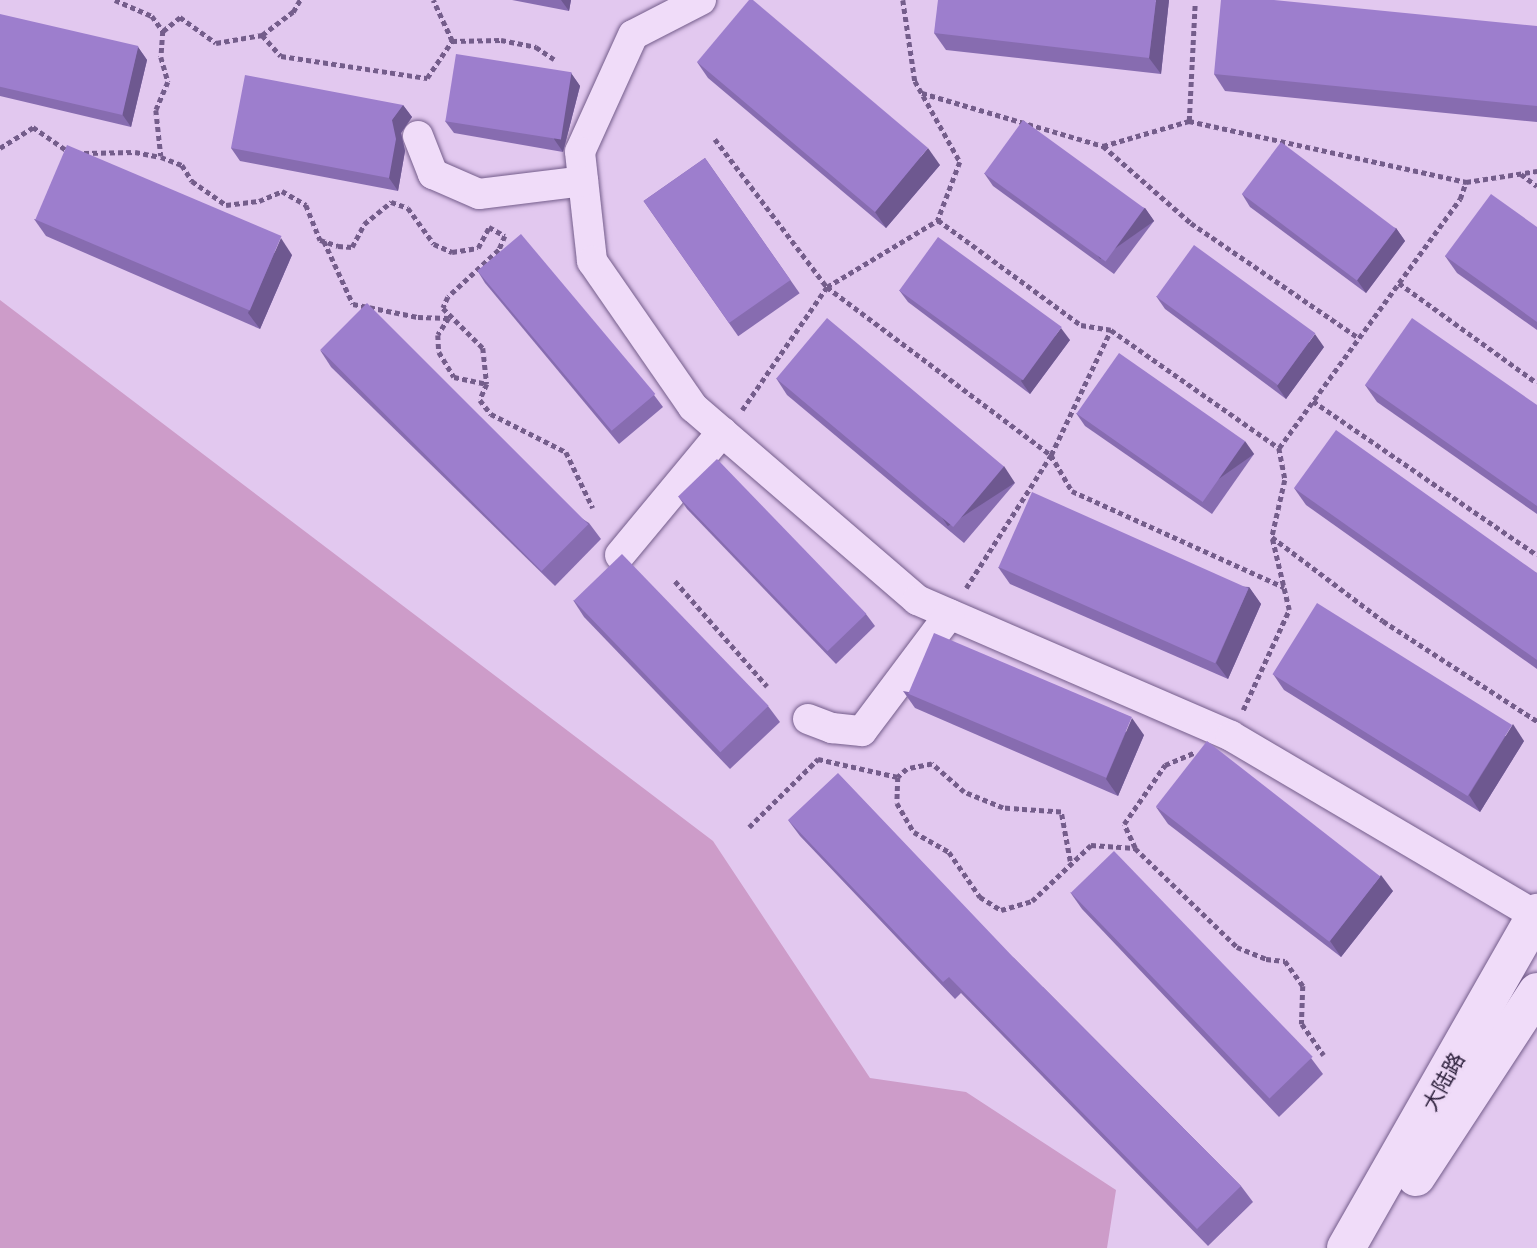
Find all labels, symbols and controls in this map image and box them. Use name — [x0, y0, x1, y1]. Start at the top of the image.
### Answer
street label: 大陆路 — [1416, 1047, 1468, 1115]

